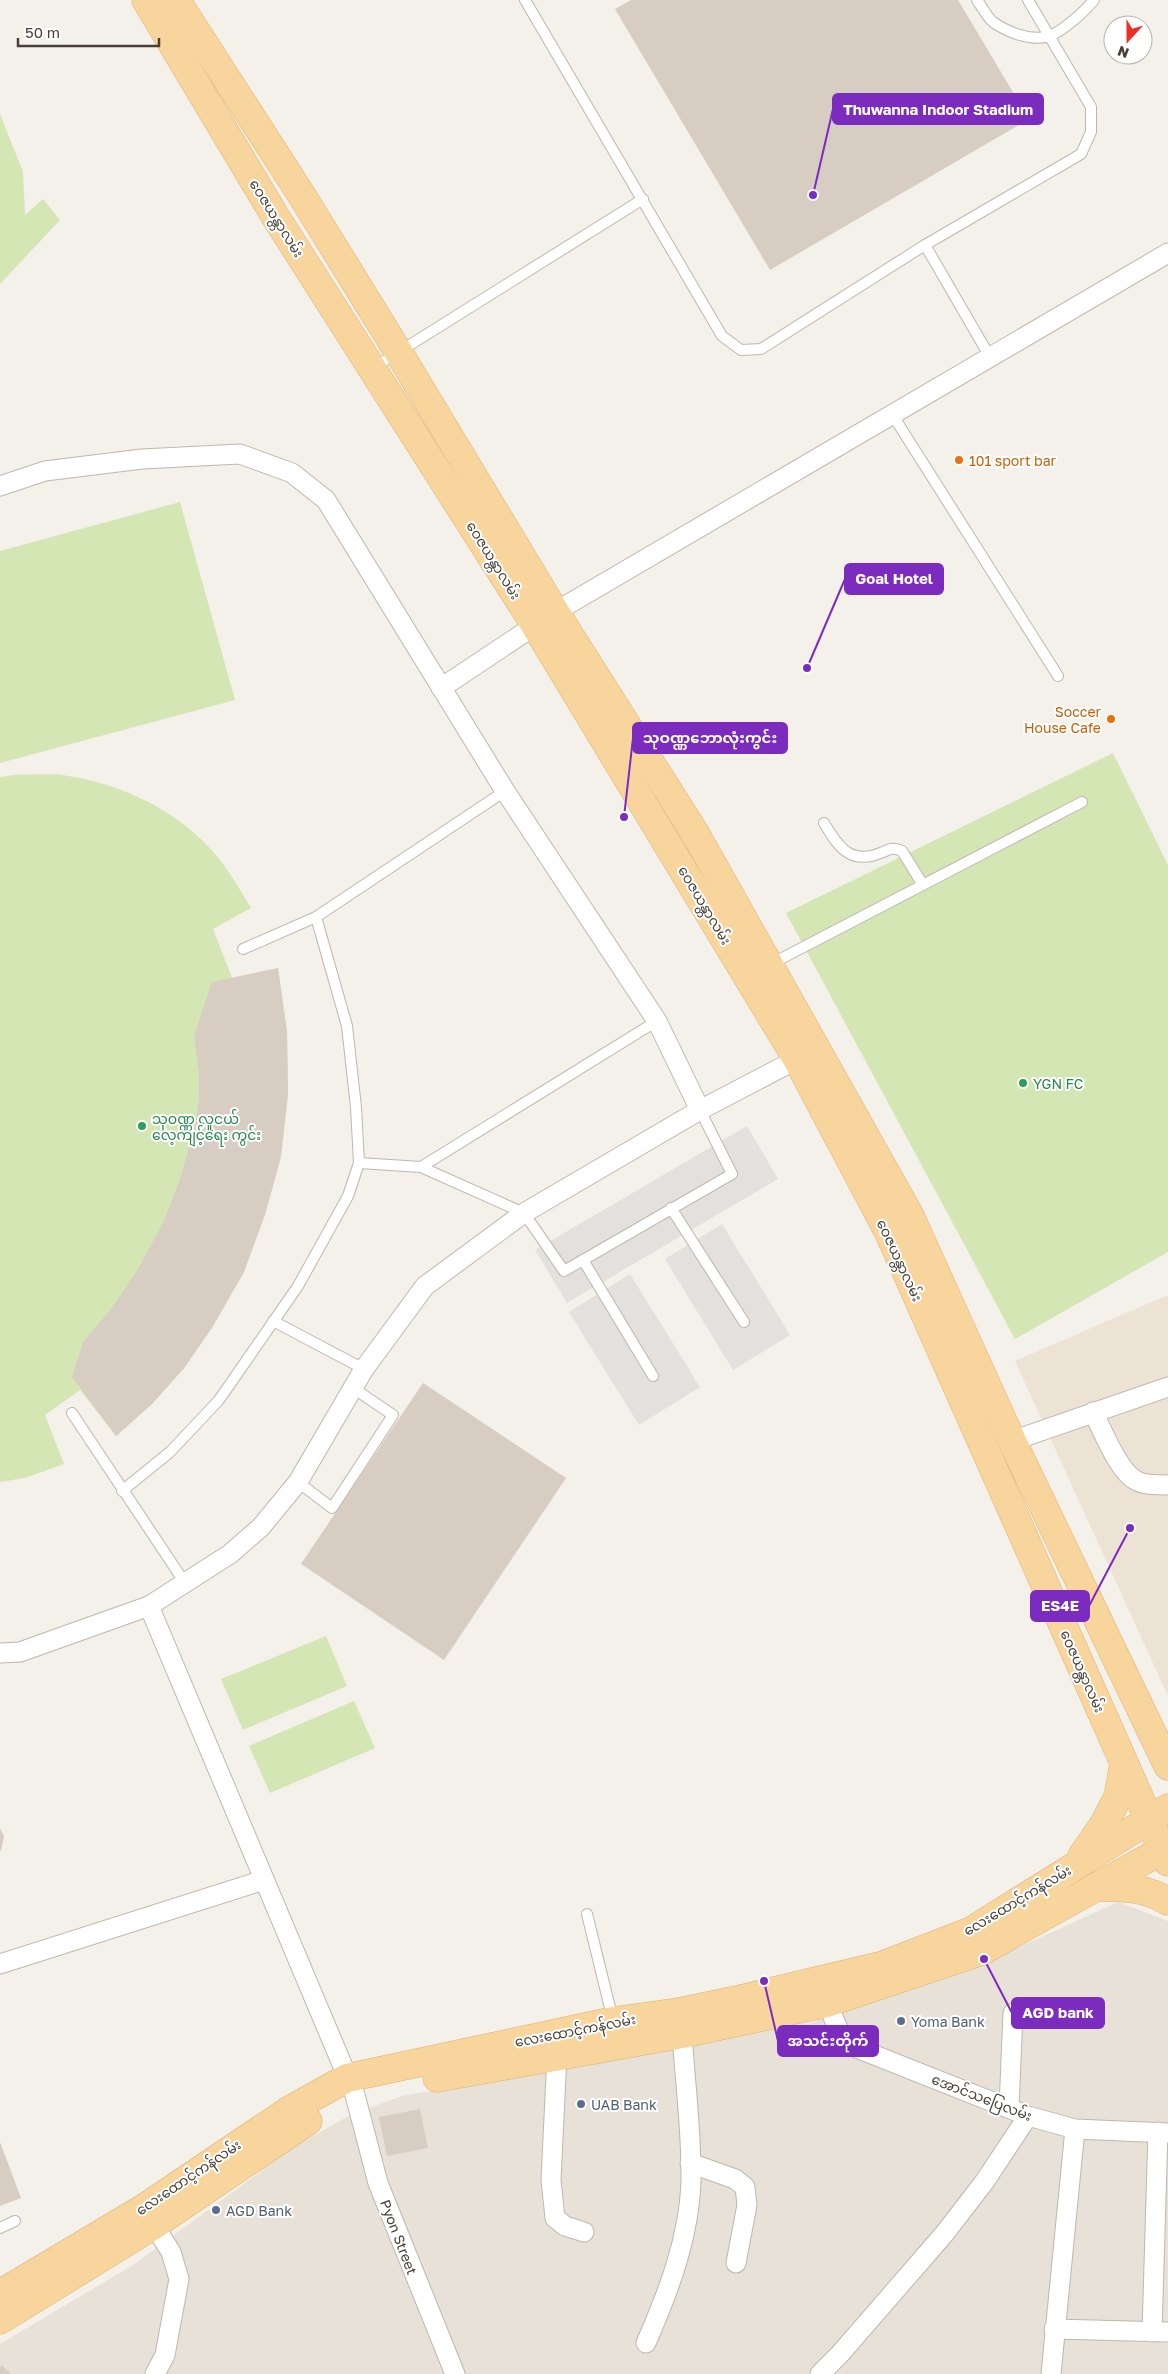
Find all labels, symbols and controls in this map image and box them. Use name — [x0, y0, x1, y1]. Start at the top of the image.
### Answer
scale bar — [18, 15, 159, 47]
north arrow — [1103, 15, 1153, 65]
text: 50 m — [25, 23, 60, 41]
text: N — [1115, 43, 1131, 62]
callout: Thuwanna Indoor Stadium — [833, 94, 1043, 124]
text: Thuwanna Indoor Stadium — [843, 100, 1033, 118]
street label: ဝေဇယန္တာလမ်း — [243, 175, 309, 262]
place label: 101 sport bar — [969, 452, 1057, 469]
marker: 101 sport bar — [953, 454, 965, 466]
street label: ဝေဇယန္တာလမ်း — [460, 517, 526, 604]
callout: Goal Hotel — [845, 564, 943, 594]
text: Goal Hotel — [855, 569, 933, 587]
place label: Soccer House Cafe — [1024, 703, 1102, 736]
marker: Soccer House Cafe — [1105, 713, 1117, 725]
callout: သုဝဏ္ဏဘောလုံးကွင်း — [633, 723, 787, 753]
text: သုဝဏ္ဏဘောလုံးကွင်း — [643, 728, 777, 750]
street label: ဝေဇယန္တာလမ်း — [671, 862, 736, 949]
place label: YGN FC — [1033, 1075, 1083, 1092]
marker: YGN FC — [1017, 1077, 1029, 1089]
place label: သုဝဏ္ဏ လူငယ် လေ့ကျင့်ရေး ကွင်း — [152, 1109, 261, 1147]
marker: သုဝဏ္ဏ လူငယ် လေ့ကျင့်ရေး ကွင်း — [136, 1120, 148, 1132]
street label: ဝေဇယန္တာလမ်း — [870, 1216, 927, 1305]
callout: ES4E — [1031, 1591, 1089, 1621]
text: ES4E — [1041, 1596, 1079, 1614]
street label: ဝေဇယန္တာလမ်း — [1054, 1627, 1110, 1717]
street label: လေးထောင့်ကန်လမ်း — [959, 1860, 1076, 1942]
callout: AGD bank — [1012, 1998, 1104, 2028]
text: AGD bank — [1022, 2003, 1094, 2021]
street label: လေးထောင့်ကန်လမ်း — [513, 2009, 638, 2054]
place label: Yoma Bank — [911, 2013, 985, 2030]
marker: Yoma Bank — [895, 2015, 907, 2027]
callout: အသင်းတိုက် — [778, 2026, 878, 2056]
text: အသင်းတိုက် — [788, 2031, 868, 2053]
street label: အောင်သပြေလမ်း — [928, 2069, 1035, 2128]
place label: UAB Bank — [591, 2096, 657, 2113]
marker: UAB Bank — [575, 2098, 587, 2110]
street label: လေးထောင့်ကန်လမ်း — [132, 2135, 246, 2222]
street label: Pyon Street — [377, 2197, 421, 2277]
place label: AGD Bank — [226, 2202, 292, 2219]
marker: AGD Bank — [210, 2204, 222, 2216]

